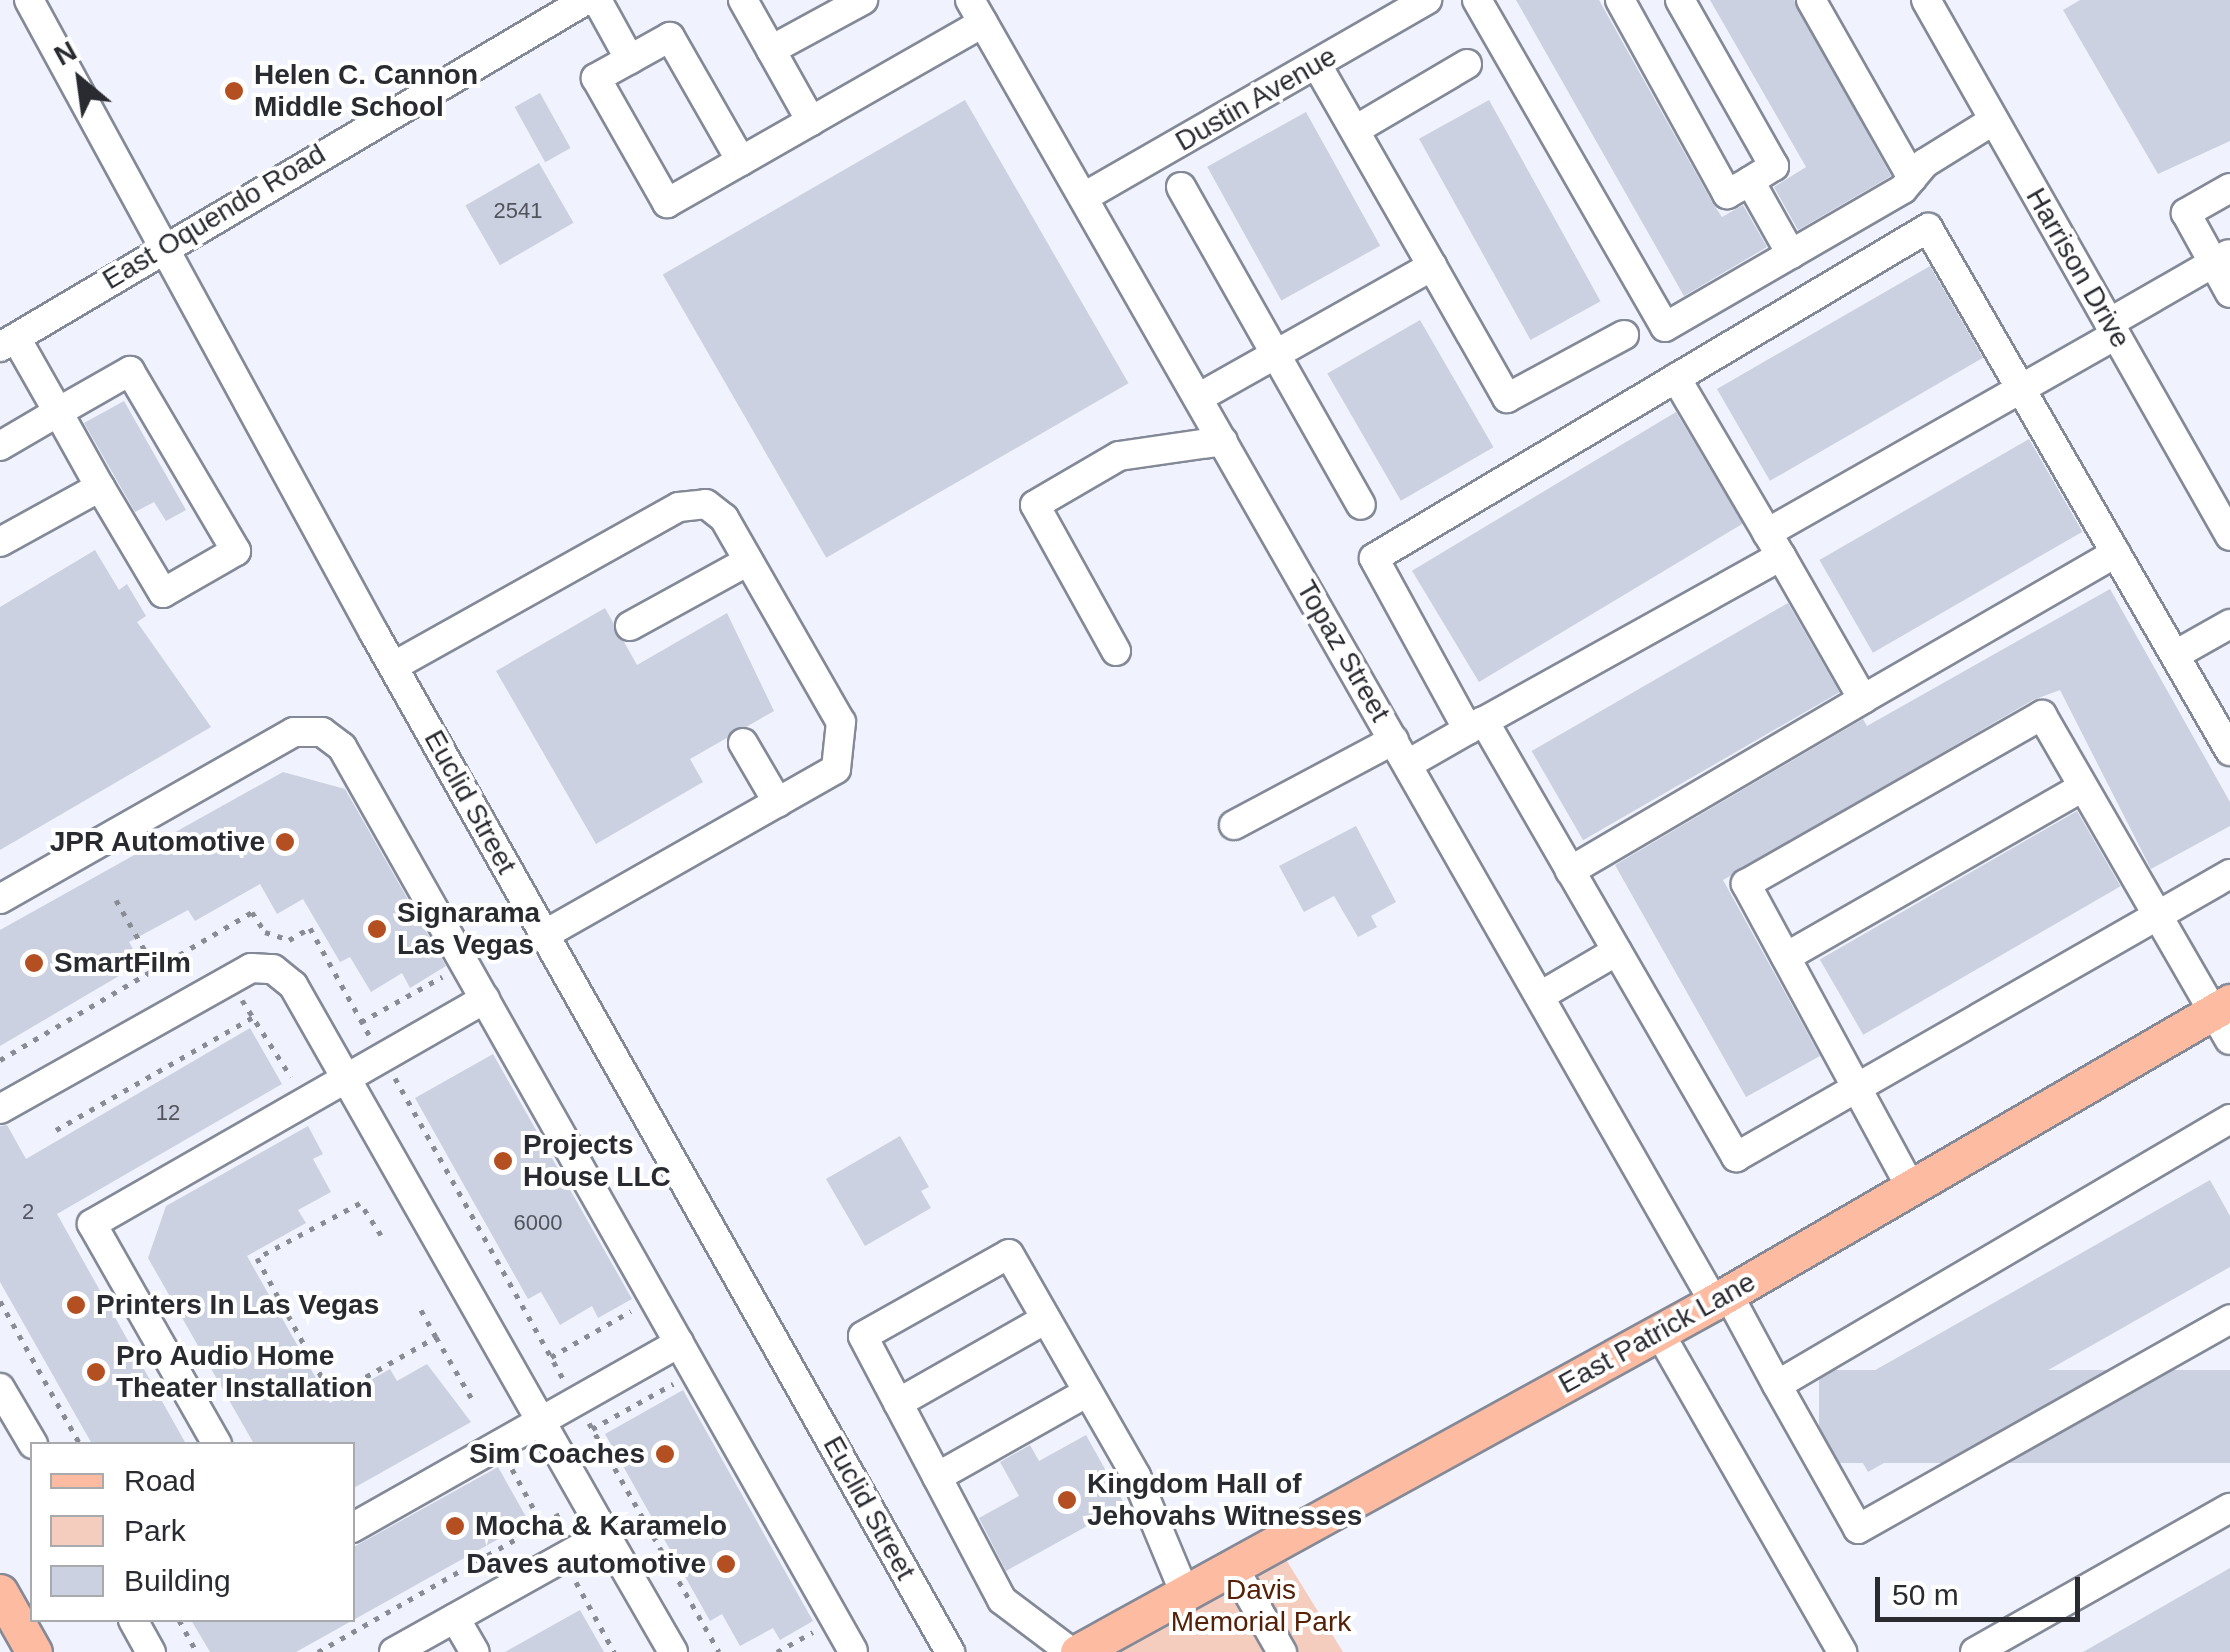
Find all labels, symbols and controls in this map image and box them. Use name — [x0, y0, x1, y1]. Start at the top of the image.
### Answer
north arrow — [30, 30, 130, 130]
text: N — [49, 35, 82, 72]
street label: Dustin Avenue — [1169, 39, 1343, 159]
place label: Helen C. Cannon Middle School — [254, 58, 478, 124]
marker: Helen C. Cannon Middle School — [223, 80, 245, 102]
street label: East Oquendo Road — [97, 137, 331, 297]
street label: Harrison Drive — [2019, 182, 2137, 354]
house number: 2541 — [494, 198, 542, 224]
street label: Topaz Street — [1289, 575, 1397, 727]
street label: Euclid Street — [417, 724, 523, 880]
place label: JPR Automotive — [49, 825, 265, 859]
marker: JPR Automotive — [274, 831, 296, 853]
place label: Signarama Las Vegas — [397, 896, 540, 962]
marker: Signarama Las Vegas — [366, 918, 388, 940]
place label: SmartFilm — [54, 946, 191, 980]
marker: SmartFilm — [23, 952, 45, 974]
house number: 12 — [156, 1100, 180, 1126]
place label: Projects House LLC — [523, 1128, 671, 1194]
marker: Projects House LLC — [492, 1150, 514, 1172]
house number: 2 — [22, 1199, 34, 1225]
house number: 6000 — [514, 1210, 562, 1236]
street label: East Patrick Lane — [1553, 1265, 1761, 1401]
place label: Printers In Las Vegas — [96, 1288, 379, 1322]
marker: Printers In Las Vegas — [65, 1294, 87, 1316]
place label: Pro Audio Home Theater Installation — [116, 1339, 373, 1405]
marker: Pro Audio Home Theater Installation — [85, 1361, 107, 1383]
street label: Euclid Street — [816, 1430, 922, 1586]
place label: Sim Coaches — [469, 1437, 645, 1471]
legend — [30, 1442, 355, 1622]
marker: Sim Coaches — [654, 1443, 676, 1465]
text: Road — [124, 1464, 196, 1497]
place label: Kingdom Hall of Jehovahs Witnesses — [1087, 1467, 1362, 1533]
marker: Kingdom Hall of Jehovahs Witnesses — [1056, 1489, 1078, 1511]
place label: Mocha & Karamelo — [475, 1509, 727, 1543]
text: Park — [124, 1514, 186, 1547]
marker: Mocha & Karamelo — [444, 1515, 466, 1537]
place label: Daves automotive — [466, 1547, 706, 1581]
marker: Daves automotive — [715, 1553, 737, 1575]
scale bar — [1880, 1557, 2085, 1619]
text: Building — [124, 1564, 231, 1597]
park label: Davis Memorial Park — [1171, 1573, 1351, 1639]
text: 50 m — [1892, 1578, 1959, 1611]

